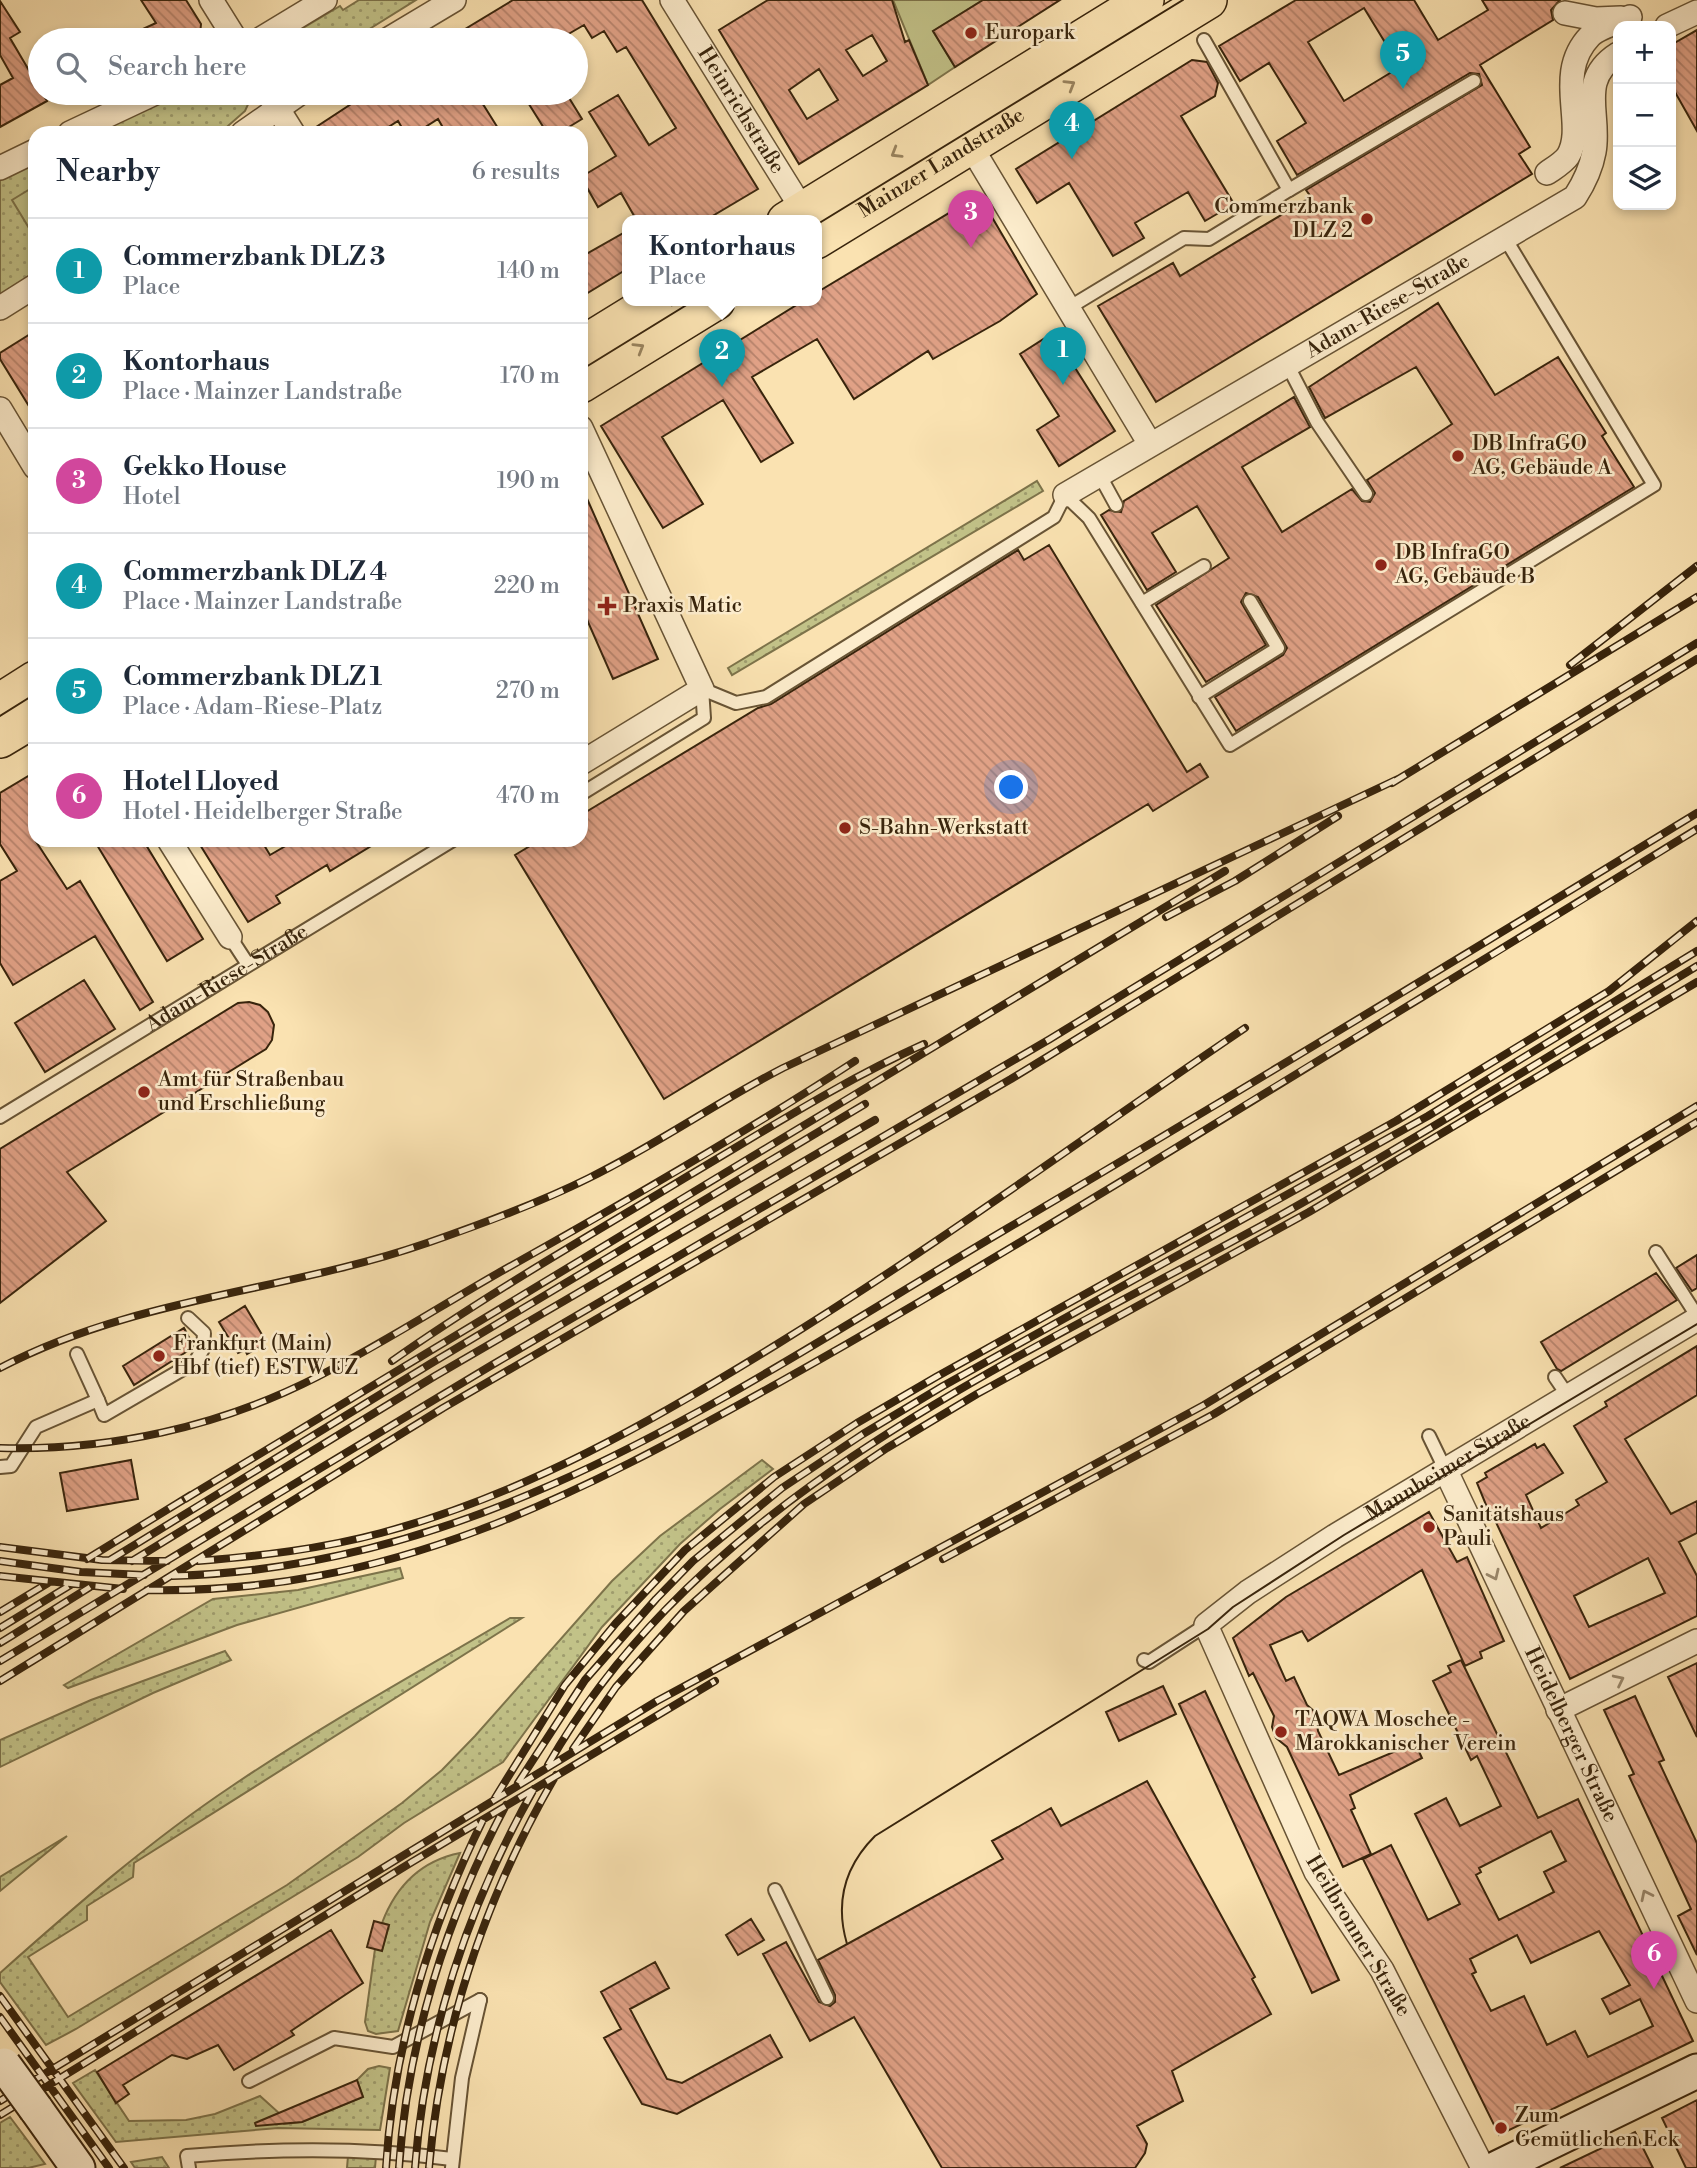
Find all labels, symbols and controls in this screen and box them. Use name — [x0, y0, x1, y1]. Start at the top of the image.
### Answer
place label: Europark — [985, 20, 1076, 46]
map controls — [1613, 21, 1676, 210]
button: + — [1613, 21, 1676, 84]
marker: Europark — [963, 25, 979, 41]
search box — [28, 28, 588, 105]
pin: 5 — [1380, 31, 1426, 89]
street label: Heinrichstraße — [691, 42, 790, 179]
icon: search — [52, 48, 90, 86]
text: Search here — [108, 51, 247, 83]
one-way arrow — [1062, 80, 1075, 93]
button: − — [1613, 84, 1676, 147]
pin: 4 — [1049, 101, 1095, 159]
street label: Mainzer Landstraße — [853, 102, 1029, 224]
one-way arrow — [890, 145, 903, 158]
button: layers — [1613, 147, 1676, 210]
text: Nearby — [56, 153, 160, 191]
text: 6 results — [472, 158, 560, 186]
pin: 3 — [948, 190, 994, 248]
place label: Commerzbank DLZ 2 — [1214, 194, 1354, 244]
marker: Commerzbank DLZ 2 — [1359, 211, 1375, 227]
popup — [622, 215, 822, 306]
text: Kontorhaus — [649, 231, 795, 263]
text: Commerzbank DLZ 3 — [123, 241, 385, 273]
street label: Adam-Riese-Straße — [1300, 248, 1475, 365]
text: 1 — [73, 257, 85, 285]
text: 140 m — [497, 257, 560, 285]
text: Place — [649, 263, 706, 291]
text: Place — [123, 273, 180, 301]
pin: 1 — [1040, 327, 1086, 385]
pin: 2 — [699, 329, 745, 387]
one-way arrow — [632, 343, 645, 356]
text: Kontorhaus — [123, 346, 270, 378]
text: 2 — [72, 362, 86, 390]
text: 170 m — [500, 362, 560, 390]
text: Place · Mainzer Landstraße — [123, 378, 402, 406]
place label: DB InfraGO AG, Gebäude A — [1471, 431, 1613, 481]
marker: DB InfraGO AG, Gebäude A — [1450, 448, 1466, 464]
text: Gekko House — [123, 451, 287, 483]
text: 3 — [72, 467, 86, 495]
text: 190 m — [497, 467, 560, 495]
text: Hotel — [123, 483, 181, 511]
place label: DB InfraGO AG, Gebäude B — [1394, 540, 1535, 590]
text: Commerzbank DLZ 4 — [123, 556, 387, 588]
marker: DB InfraGO AG, Gebäude B — [1373, 557, 1389, 573]
text: 4 — [71, 572, 87, 600]
text: 220 m — [494, 572, 560, 600]
text: Place · Mainzer Landstraße — [123, 588, 402, 616]
place label: Praxis Matic — [623, 593, 742, 619]
marker: Praxis Matic — [597, 596, 617, 616]
text: Commerzbank DLZ 1 — [123, 661, 382, 693]
text: 5 — [72, 677, 86, 705]
text: 270 m — [496, 677, 560, 705]
text: Place · Adam-Riese-Platz — [123, 693, 382, 721]
text: Hotel Lloyed — [123, 766, 279, 798]
your location — [994, 770, 1028, 804]
text: 6 — [72, 782, 86, 810]
text: 470 m — [496, 782, 560, 810]
text: Hotel · Heidelberger Straße — [123, 798, 403, 826]
place label: S-Bahn-Werkstatt — [859, 815, 1029, 841]
marker: S-Bahn-Werkstatt — [837, 820, 853, 836]
street label: Adam-Riese-Straße — [140, 919, 313, 1038]
place label: Amt für Straßenbau und Erschließung — [157, 1067, 344, 1117]
marker: Amt für Straßenbau und Erschließung — [136, 1084, 152, 1100]
place label: Frankfurt (Main) Hbf (tief) ESTW UZ — [173, 1331, 358, 1381]
marker: Frankfurt (Main) Hbf (tief) ESTW UZ — [151, 1348, 167, 1364]
street label: Mannheimer Straße — [1361, 1408, 1536, 1528]
place label: Sanitätshaus Pauli — [1443, 1502, 1564, 1552]
marker: Sanitätshaus Pauli — [1421, 1519, 1437, 1535]
one-way arrow — [1486, 1568, 1500, 1581]
street label: Heidelberger Straße — [1518, 1643, 1623, 1826]
one-way arrow — [1612, 1674, 1624, 1688]
place label: TAQWA Moschee - Marokkanischer Verein — [1295, 1707, 1517, 1757]
marker: TAQWA Moschee - Marokkanischer Verein — [1273, 1724, 1289, 1740]
street label: Heilbronner Straße — [1300, 1851, 1416, 2021]
one-way arrow — [1641, 1890, 1655, 1902]
pin: 6 — [1631, 1931, 1677, 1989]
place label: Zum Gemütlichen Eck — [1515, 2103, 1680, 2153]
marker: Zum Gemütlichen Eck — [1493, 2120, 1509, 2136]

